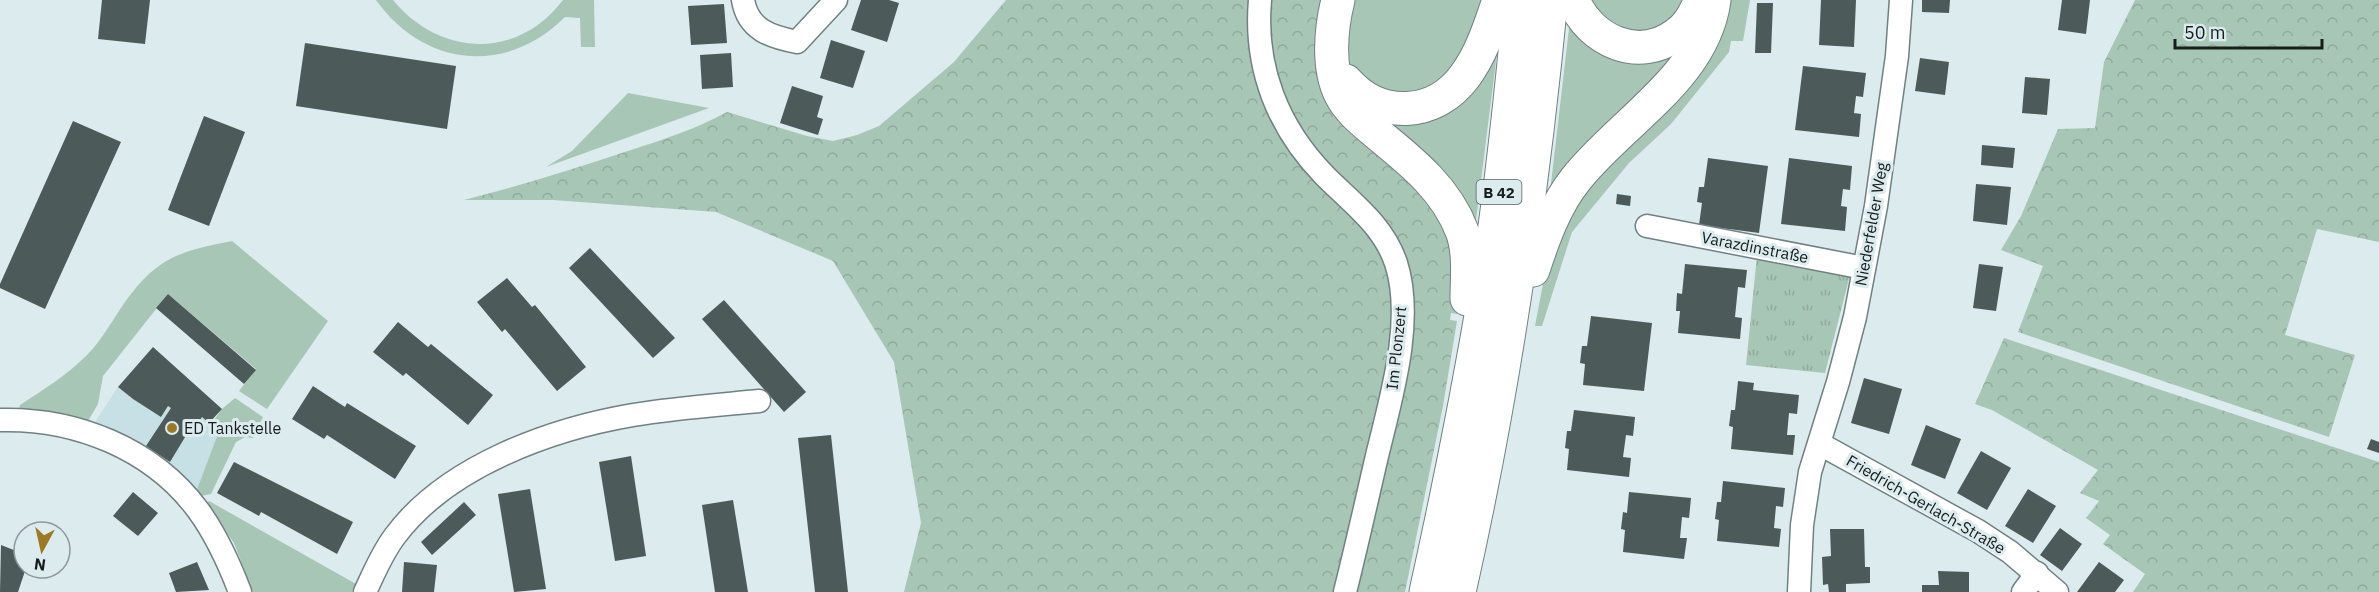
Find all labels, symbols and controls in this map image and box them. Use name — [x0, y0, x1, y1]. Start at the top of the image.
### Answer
scale bar — [2175, 12, 2322, 50]
text: 50 m — [2184, 21, 2226, 44]
street label: Niederfelder Weg — [1850, 160, 1892, 287]
road number: B 42 — [1476, 180, 1522, 204]
street label: Varazdinstraße — [1700, 227, 1810, 267]
street label: Im Plonzert — [1382, 305, 1410, 391]
place label: ED Tankstelle — [184, 418, 281, 438]
marker: ED Tankstelle — [165, 421, 179, 435]
street label: Friedrich-Gerlach-Straße — [1843, 450, 2009, 558]
north arrow — [12, 520, 72, 580]
text: N — [33, 554, 47, 576]

